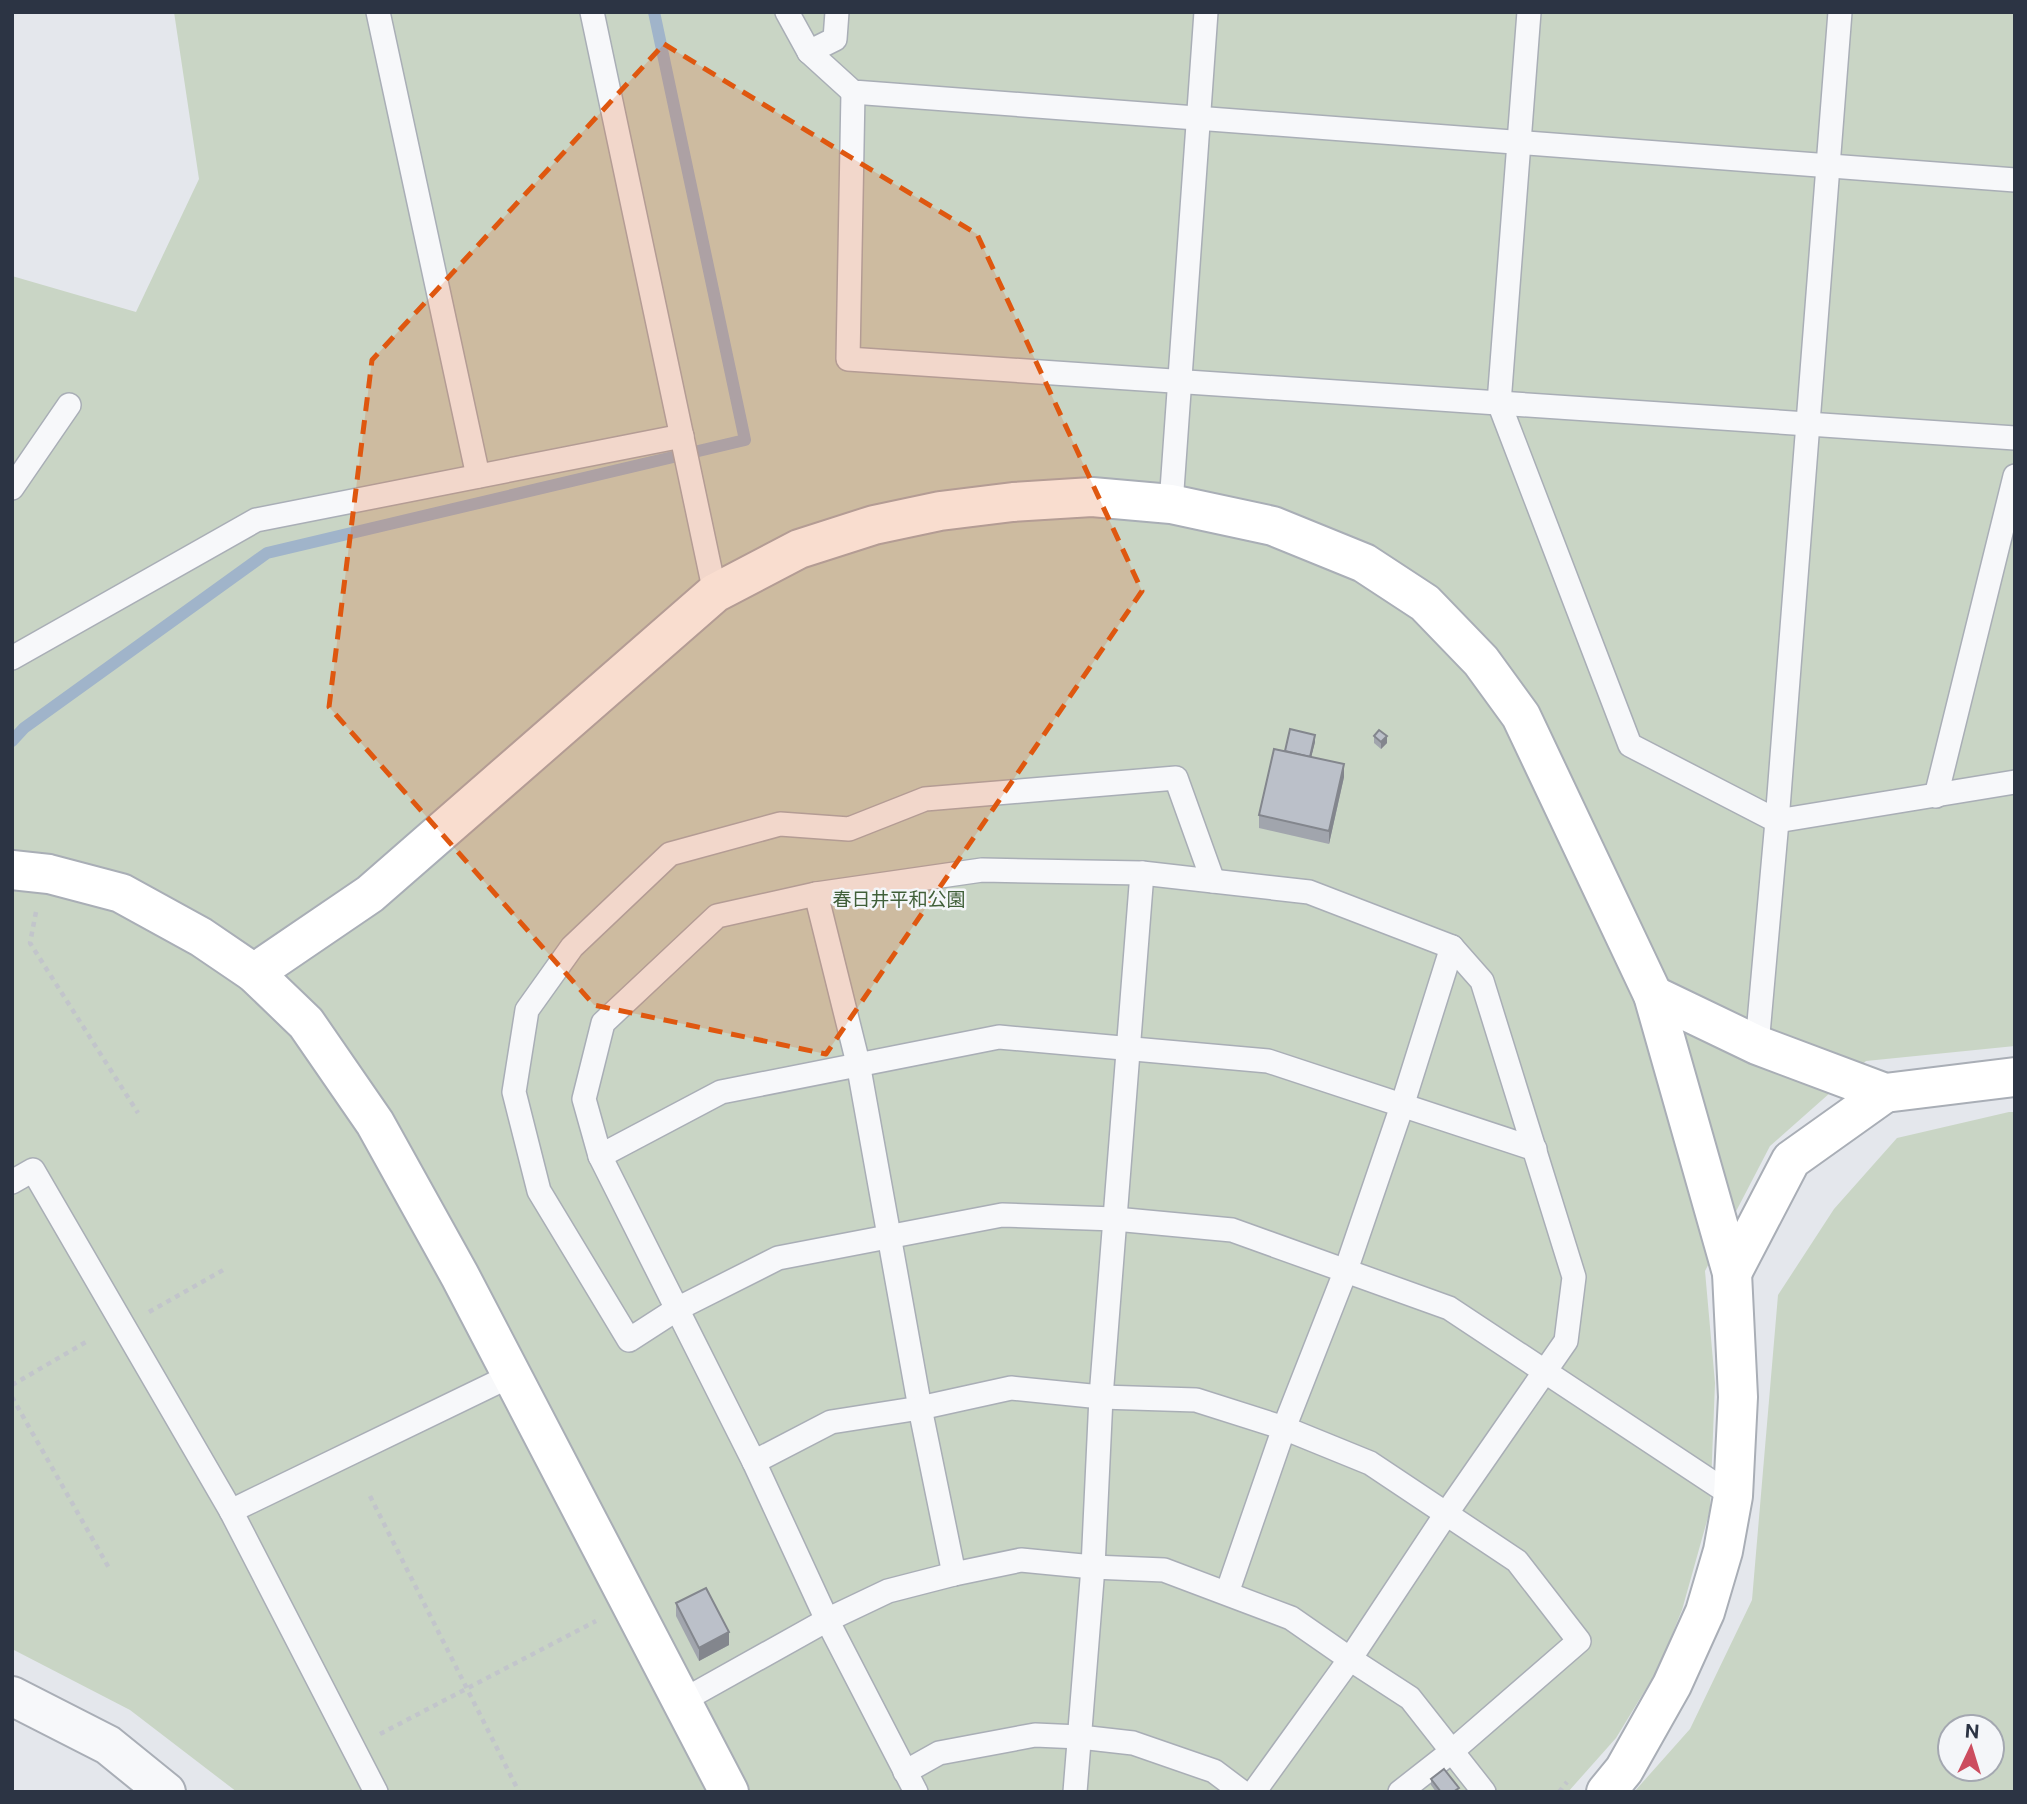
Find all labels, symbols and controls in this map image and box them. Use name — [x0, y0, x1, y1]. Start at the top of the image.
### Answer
park label: 春日井平和公園 — [832, 888, 966, 910]
north arrow — [1936, 1713, 2006, 1783]
text: N — [1964, 1720, 1980, 1743]

